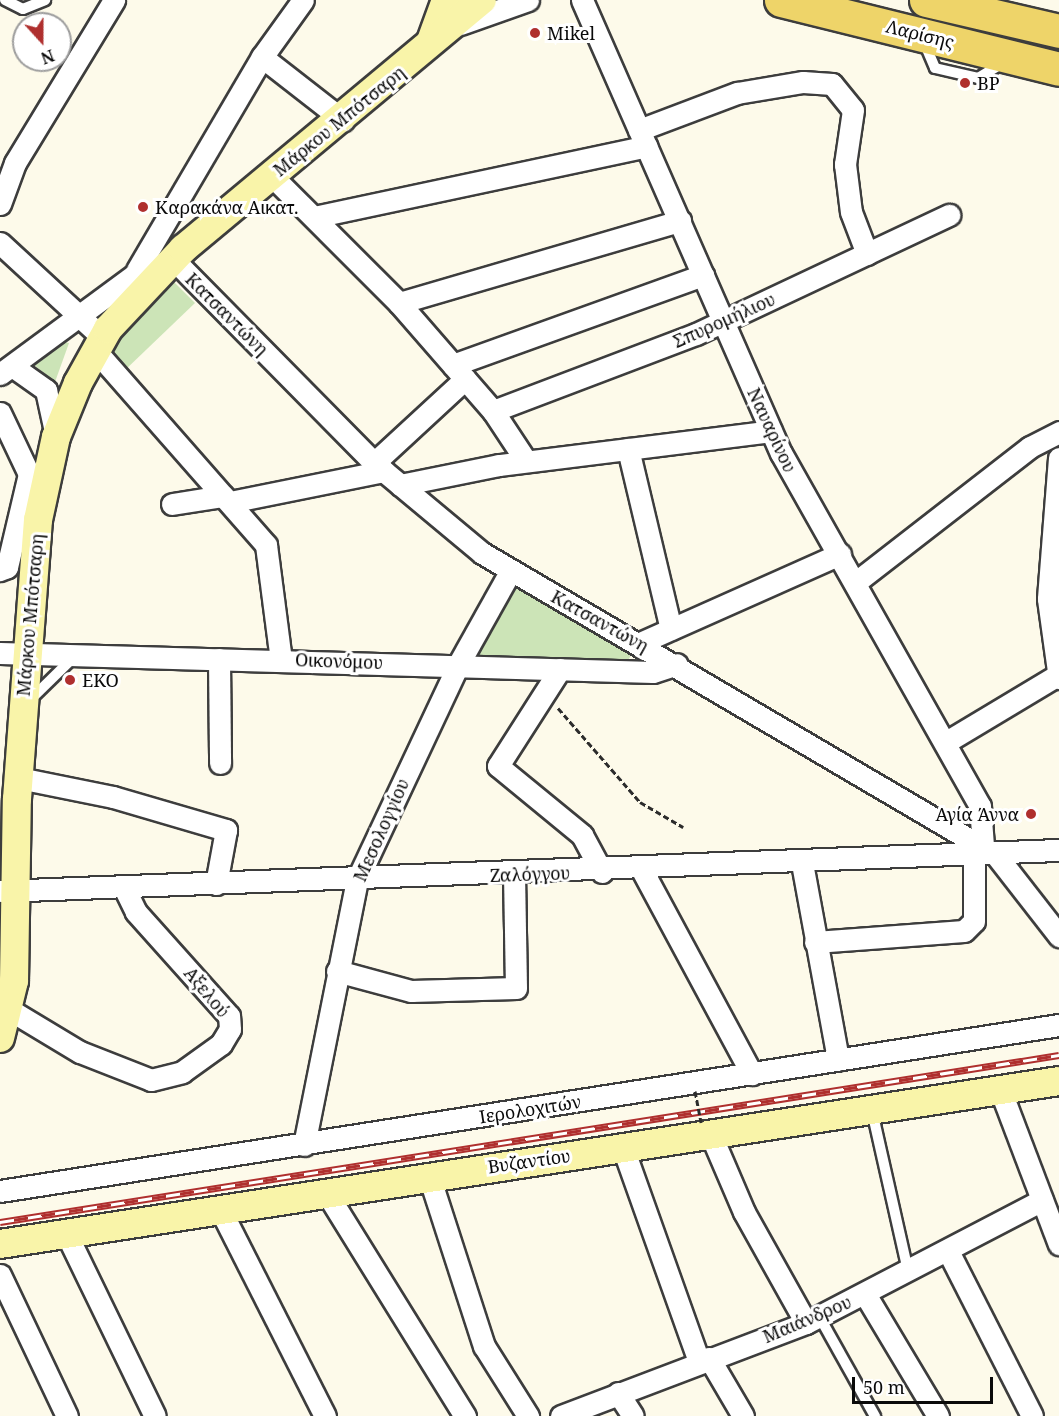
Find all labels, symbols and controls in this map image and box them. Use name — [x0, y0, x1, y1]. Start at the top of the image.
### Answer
north arrow — [12, 12, 72, 72]
street label: Λαρίσης — [884, 15, 956, 53]
place label: Mikel — [547, 22, 595, 44]
marker: Mikel — [528, 26, 542, 40]
text: N — [38, 44, 58, 69]
street label: Μάρκου Μπότσαρη — [269, 61, 409, 181]
place label: BP — [977, 72, 1000, 94]
marker: BP — [958, 76, 972, 90]
place label: Καρακάνα Αικατ. — [155, 196, 299, 218]
marker: Καρακάνα Αικατ. — [136, 200, 150, 214]
street label: Κατσαντώνη — [181, 268, 273, 360]
street label: Σπυρομήλιου — [670, 288, 778, 352]
street label: Ναυαρίνου — [743, 384, 801, 476]
street label: Μάρκου Μπότσαρη — [12, 533, 48, 697]
street label: Κατσαντώνη — [547, 585, 653, 657]
street label: Οικονόμου — [295, 649, 383, 673]
place label: EKO — [82, 669, 119, 691]
marker: EKO — [63, 673, 77, 687]
street label: Μεσολογγίου — [349, 775, 413, 885]
place label: Αγία Άννα — [935, 803, 1019, 825]
marker: Αγία Άννα — [1024, 807, 1038, 821]
street label: Ζαλόγγου — [490, 862, 570, 886]
street label: Αξελού — [180, 962, 234, 1022]
street label: Ιερολοχιτών — [478, 1090, 582, 1128]
street label: Βυζαντίου — [486, 1145, 572, 1177]
street label: Μαιάνδρου — [759, 1291, 855, 1347]
scale bar — [855, 1365, 996, 1403]
text: 50 m — [863, 1375, 905, 1399]

